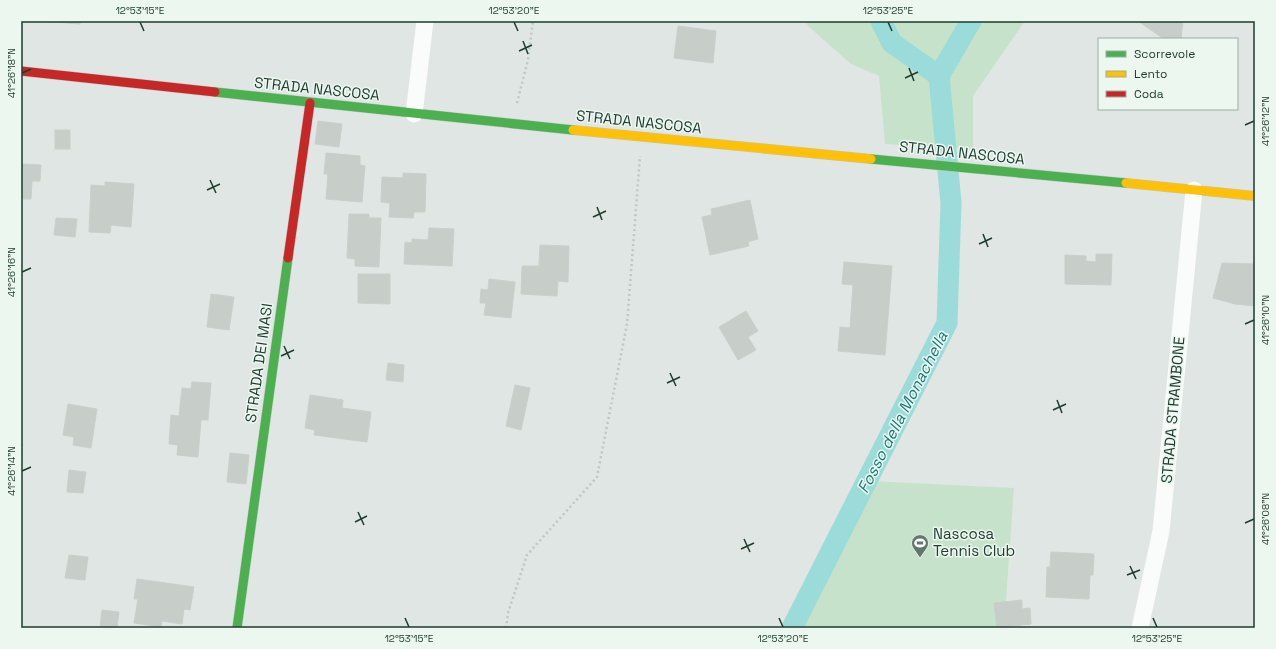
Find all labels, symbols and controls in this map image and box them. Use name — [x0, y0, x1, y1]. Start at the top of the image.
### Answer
text: 12°53'15"E — [116, 4, 165, 17]
text: 12°53'20"E — [489, 4, 540, 17]
text: 12°53'25"E — [863, 4, 914, 17]
legend — [1098, 38, 1238, 110]
text: Scorrevole — [1134, 46, 1195, 62]
text: 41°26'18"N — [5, 48, 18, 98]
text: Lento — [1134, 66, 1168, 82]
street label: STRADA NASCOSA — [253, 72, 381, 105]
text: Coda — [1134, 86, 1164, 102]
text: 41°26'12"N — [1259, 96, 1272, 146]
street label: STRADA NASCOSA — [575, 105, 703, 138]
street label: STRADA NASCOSA — [898, 136, 1026, 169]
text: 41°26'16"N — [5, 247, 18, 297]
text: 41°26'10"N — [1259, 295, 1272, 345]
street label: STRADA DEI MASI — [241, 302, 276, 424]
water label: Fosso della Monachella — [853, 327, 953, 497]
street label: STRADA STRAMBONE — [1157, 336, 1188, 484]
text: 41°26'14"N — [5, 446, 18, 496]
text: 41°26'08"N — [1259, 493, 1272, 545]
place label: Nascosa Tennis Club — [933, 524, 1015, 560]
sports icon: Nascosa Tennis Club — [910, 533, 930, 558]
text: 12°53'15"E — [385, 632, 434, 645]
text: 12°53'20"E — [758, 632, 809, 645]
text: 12°53'25"E — [1132, 632, 1183, 645]

